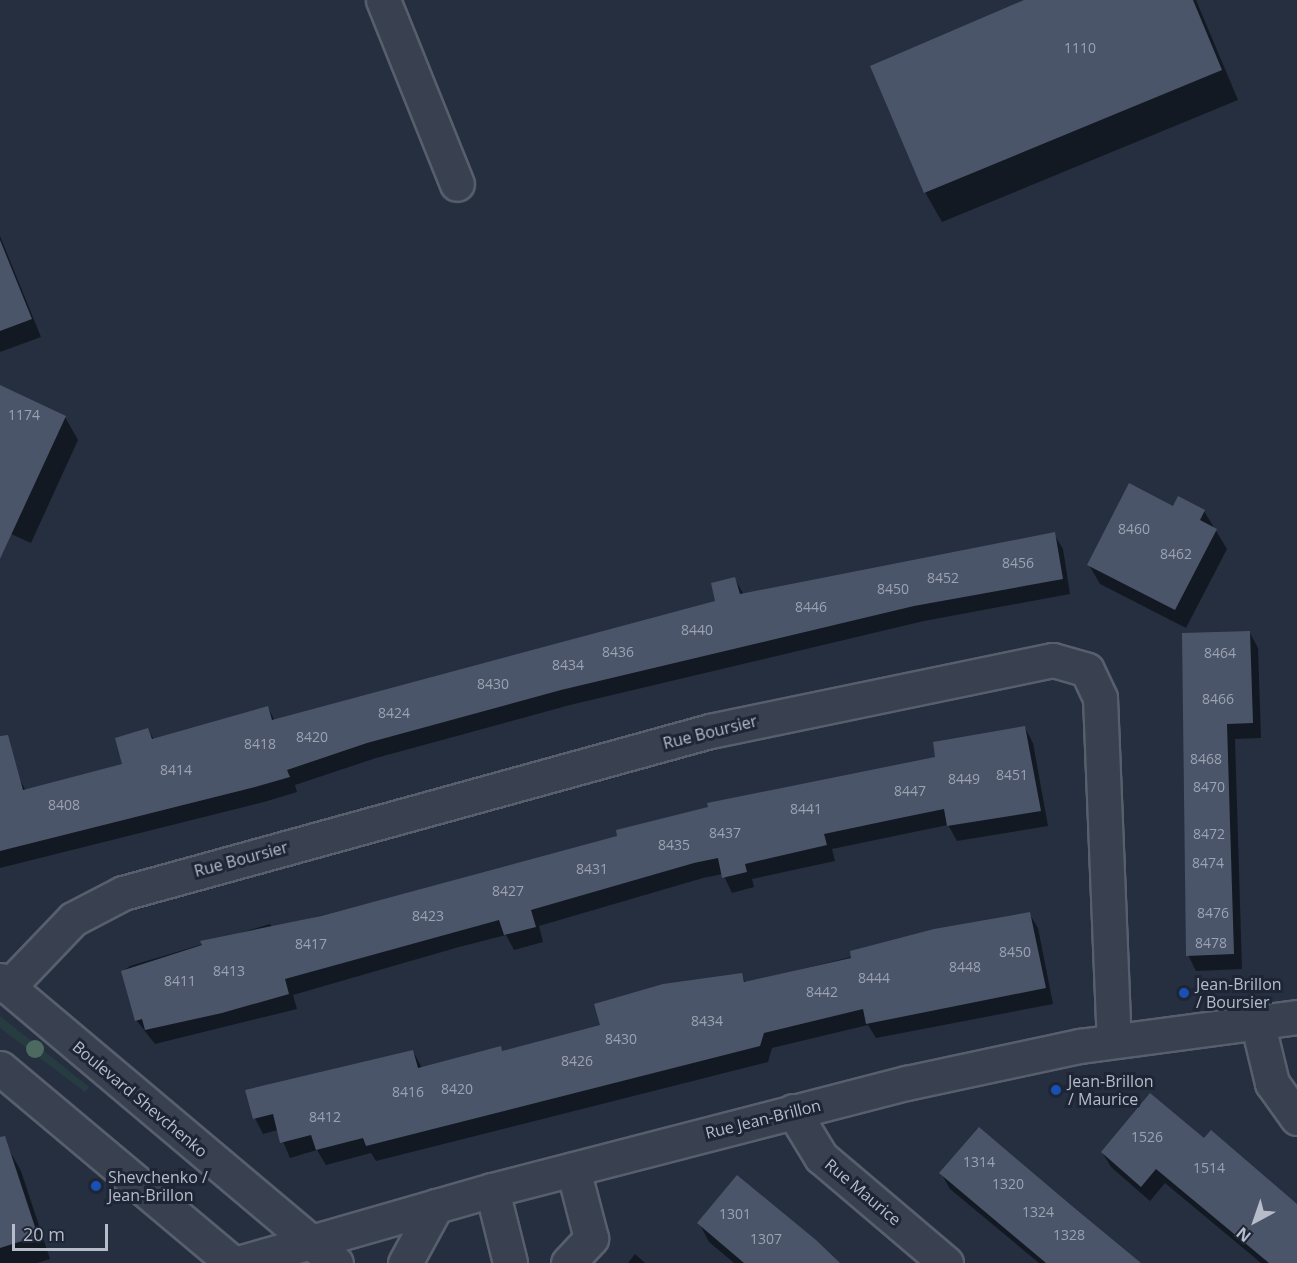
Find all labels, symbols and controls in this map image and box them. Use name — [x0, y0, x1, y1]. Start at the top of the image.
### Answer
house number: 1110 — [1064, 40, 1096, 56]
house number: 1174 — [8, 407, 40, 423]
house number: 8460 — [1118, 521, 1150, 537]
house number: 8462 — [1160, 546, 1192, 562]
house number: 8456 — [1002, 555, 1034, 571]
house number: 8452 — [927, 570, 959, 586]
house number: 8450 — [877, 581, 909, 597]
house number: 8446 — [795, 599, 827, 615]
house number: 8440 — [681, 622, 713, 638]
house number: 8436 — [602, 644, 634, 660]
house number: 8464 — [1204, 645, 1236, 661]
house number: 8434 — [552, 657, 584, 673]
house number: 8430 — [477, 676, 509, 692]
house number: 8466 — [1202, 691, 1234, 707]
house number: 8424 — [378, 705, 410, 721]
street label: Rue Boursier — [661, 711, 759, 753]
house number: 8420 — [296, 729, 328, 745]
house number: 8418 — [244, 736, 276, 752]
house number: 8468 — [1190, 751, 1222, 767]
house number: 8414 — [160, 762, 192, 778]
house number: 8451 — [996, 767, 1028, 783]
house number: 8449 — [948, 771, 980, 787]
house number: 8470 — [1193, 779, 1225, 795]
house number: 8447 — [894, 783, 926, 799]
house number: 8408 — [48, 797, 80, 813]
house number: 8441 — [790, 801, 822, 817]
house number: 8437 — [709, 825, 741, 841]
house number: 8472 — [1193, 826, 1225, 842]
street label: Rue Boursier — [192, 837, 290, 881]
house number: 8435 — [658, 837, 690, 853]
house number: 8474 — [1192, 855, 1224, 871]
house number: 8431 — [576, 861, 608, 877]
house number: 8427 — [492, 883, 524, 899]
house number: 8476 — [1197, 905, 1229, 921]
house number: 8423 — [412, 908, 444, 924]
house number: 8478 — [1195, 935, 1227, 951]
house number: 8417 — [295, 936, 327, 952]
house number: 8450 — [999, 944, 1031, 960]
house number: 8448 — [949, 959, 981, 975]
house number: 8413 — [213, 963, 245, 979]
house number: 8444 — [858, 970, 890, 986]
house number: 8411 — [164, 973, 196, 989]
place label: Jean-Brillon / Boursier — [1196, 974, 1282, 1012]
house number: 8442 — [806, 984, 838, 1000]
marker: Jean-Brillon / Boursier — [1177, 986, 1191, 1000]
house number: 8434 — [691, 1013, 723, 1029]
house number: 8430 — [605, 1031, 637, 1047]
street label: Boulevard Shevchenko — [69, 1037, 211, 1161]
house number: 8426 — [561, 1053, 593, 1069]
place label: Jean-Brillon / Maurice — [1068, 1071, 1154, 1109]
house number: 8420 — [441, 1081, 473, 1097]
marker: Jean-Brillon / Maurice — [1049, 1083, 1063, 1097]
house number: 8416 — [392, 1084, 424, 1100]
street label: Rue Jean-Brillon — [703, 1095, 823, 1143]
house number: 8412 — [309, 1109, 341, 1125]
house number: 1526 — [1131, 1129, 1163, 1145]
house number: 1314 — [963, 1154, 995, 1170]
street label: Rue Maurice — [821, 1155, 905, 1229]
house number: 1514 — [1193, 1160, 1225, 1176]
place label: Shevchenko / Jean-Brillon — [108, 1167, 208, 1205]
house number: 1320 — [992, 1176, 1024, 1192]
marker: Shevchenko / Jean-Brillon — [89, 1179, 103, 1193]
north arrow — [1225, 1191, 1285, 1251]
house number: 1324 — [1022, 1204, 1054, 1220]
house number: 1301 — [719, 1206, 751, 1222]
scale bar — [15, 1212, 111, 1250]
text: 20 m — [23, 1222, 65, 1246]
text: N — [1231, 1222, 1255, 1247]
house number: 1328 — [1053, 1227, 1085, 1243]
house number: 1307 — [750, 1231, 782, 1247]

